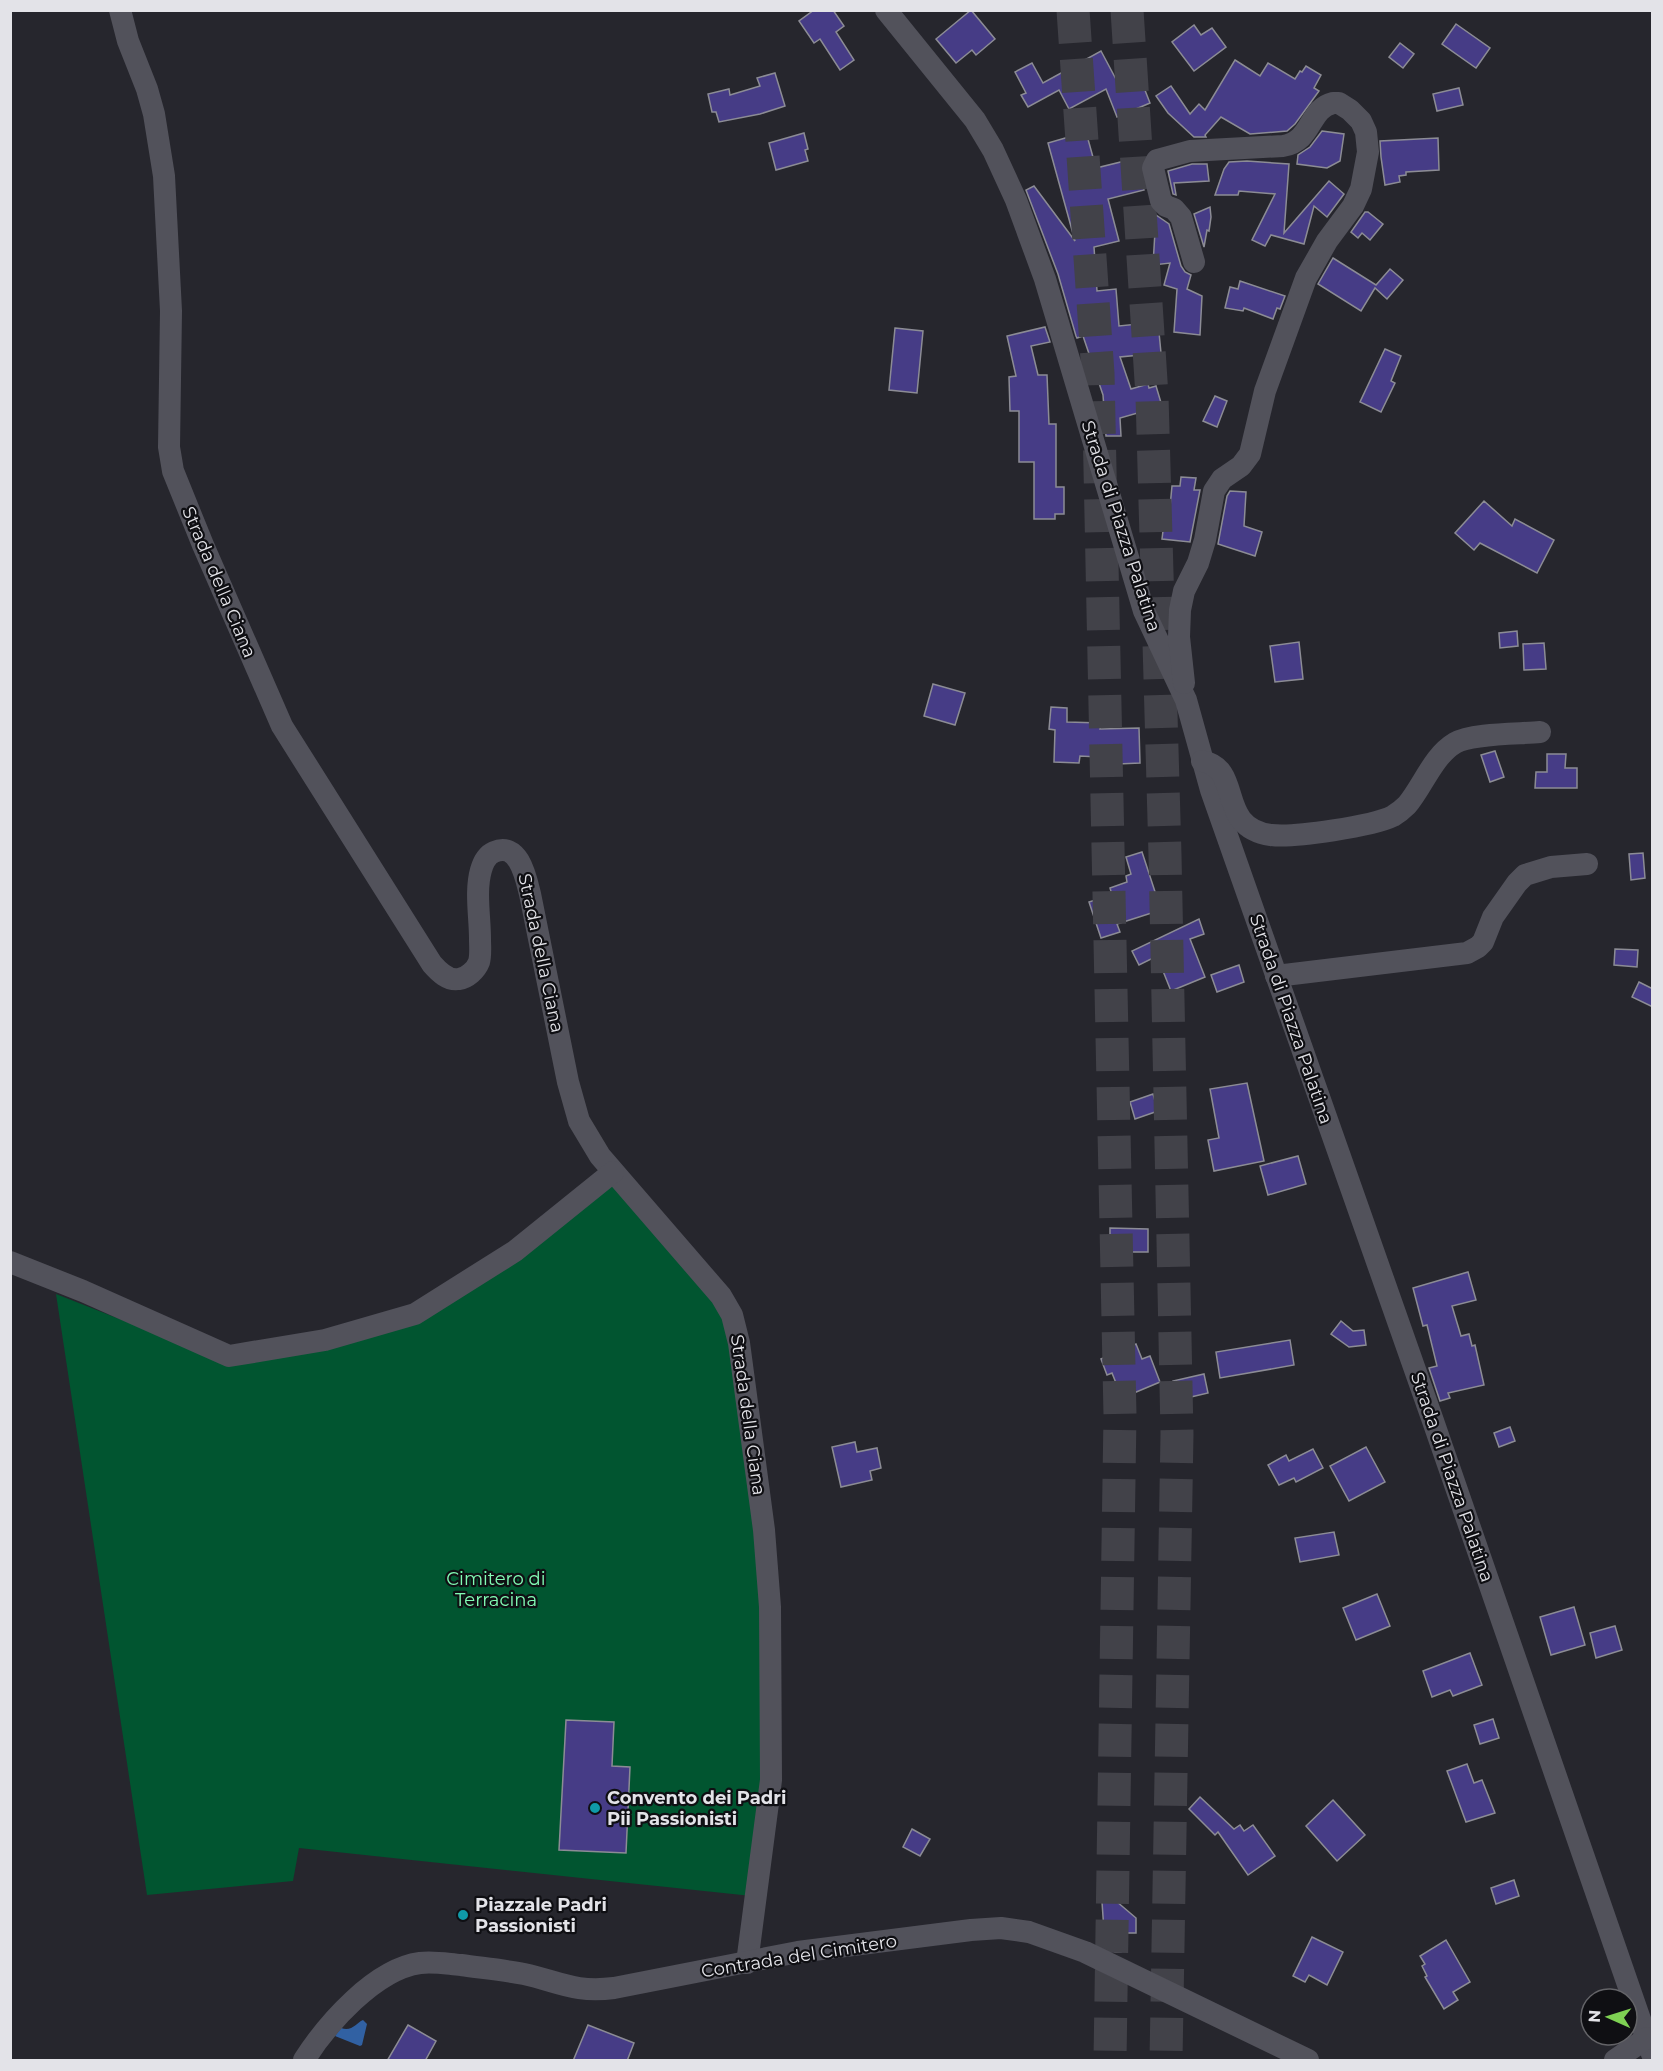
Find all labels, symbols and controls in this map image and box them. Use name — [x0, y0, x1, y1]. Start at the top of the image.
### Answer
street label: Strada di Piazza Palatina — [1076, 418, 1166, 634]
street label: Strada della Ciana — [177, 503, 261, 661]
street label: Strada della Ciana — [513, 871, 569, 1035]
street label: Strada di Piazza Palatina — [1245, 911, 1337, 1127]
street label: Strada della Ciana — [726, 1333, 770, 1497]
street label: Strada di Piazza Palatina — [1406, 1369, 1498, 1585]
park label: Cimitero di Terracina — [446, 1568, 546, 1611]
place label: Convento dei Padri Pii Passionisti — [607, 1787, 786, 1830]
marker: Convento dei Padri Pii Passionisti — [588, 1801, 602, 1815]
place label: Piazzale Padri Passionisti — [475, 1894, 607, 1937]
marker: Piazzale Padri Passionisti — [456, 1908, 470, 1922]
street label: Contrada del Cimitero — [700, 1930, 898, 1982]
north arrow — [1579, 1987, 1639, 2047]
text: N — [1585, 2009, 1604, 2023]

